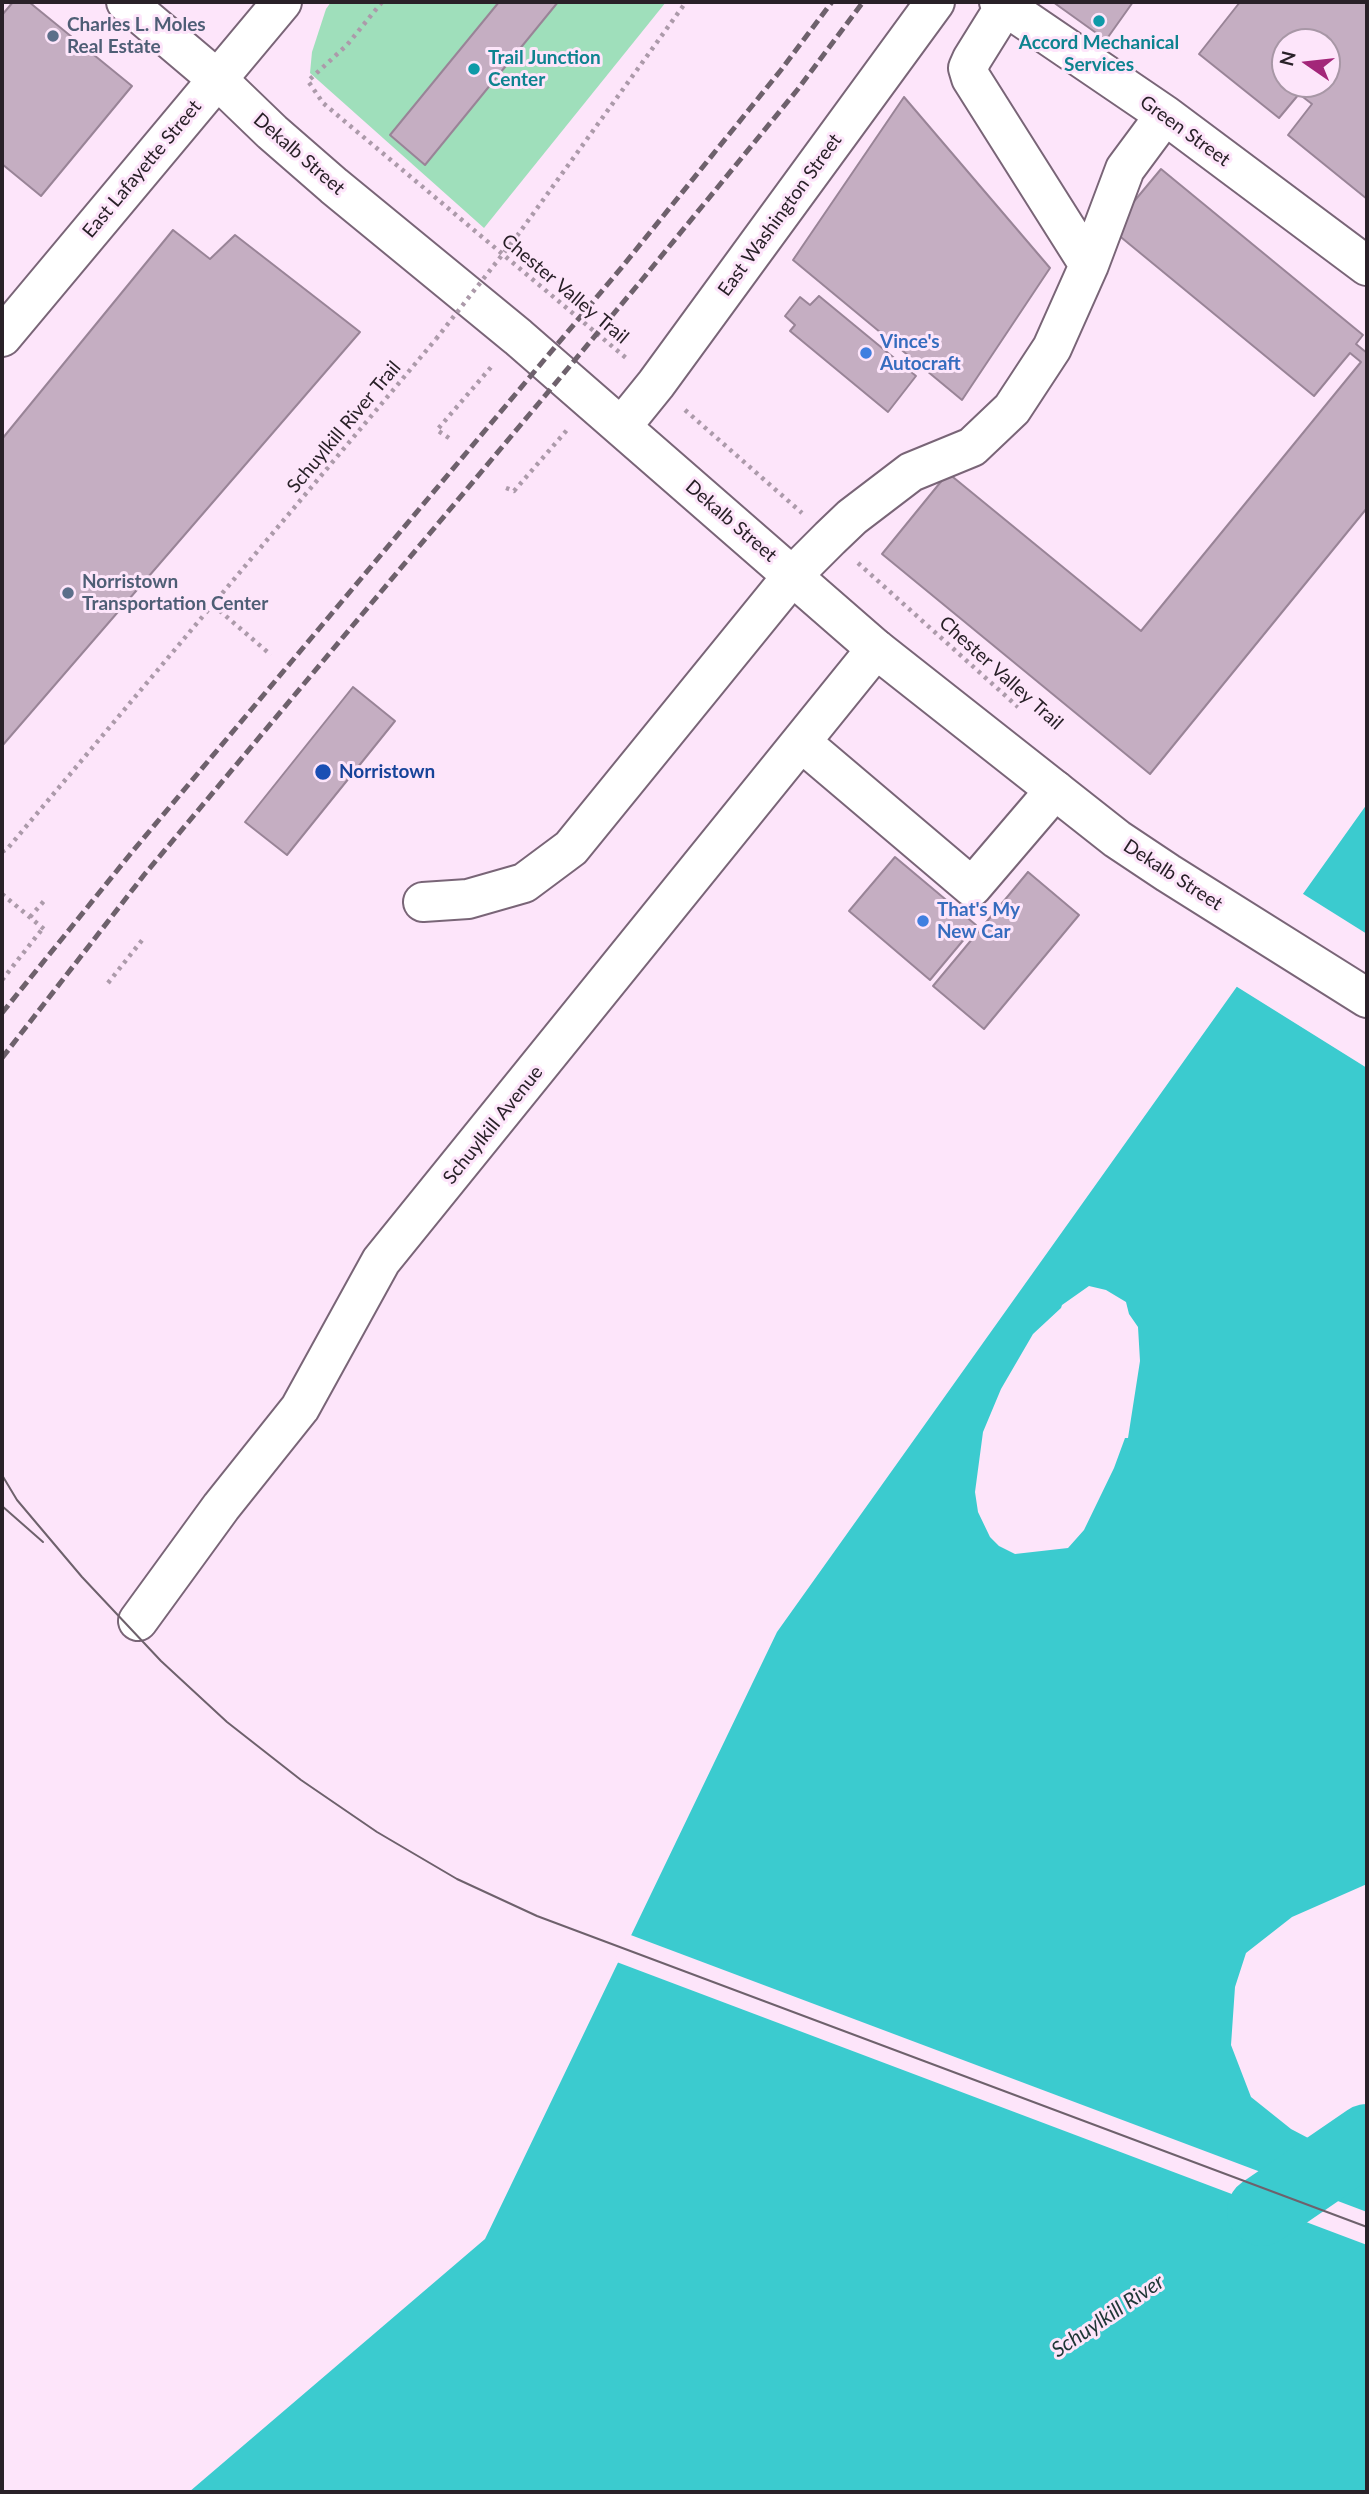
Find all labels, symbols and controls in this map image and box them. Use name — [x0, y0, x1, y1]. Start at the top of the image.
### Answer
marker: Accord Mechanical Services — [1091, 13, 1107, 29]
place label: Charles L. Moles Real Estate — [67, 14, 206, 58]
marker: Charles L. Moles Real Estate — [45, 28, 61, 44]
north arrow — [1271, 28, 1341, 98]
place label: Accord Mechanical Services — [1019, 32, 1179, 76]
place label: Trail Junction Center — [488, 47, 601, 91]
text: N — [1274, 48, 1300, 68]
marker: Trail Junction Center — [466, 61, 482, 77]
street label: Green Street — [1135, 91, 1235, 171]
street label: East Lafayette Street — [78, 96, 206, 242]
street label: Dekalb Street — [249, 108, 349, 200]
street label: East Washington Street — [713, 129, 847, 301]
street label: Chester Valley Trail — [497, 229, 633, 349]
place label: Vince's Autocraft — [880, 331, 961, 375]
marker: Vince's Autocraft — [858, 345, 874, 361]
street label: Schuylkill River Trail — [282, 357, 406, 497]
street label: Dekalb Street — [681, 475, 781, 567]
place label: Norristown Transportation Center — [82, 571, 268, 615]
marker: Norristown Transportation Center — [60, 585, 76, 601]
street label: Chester Valley Trail — [934, 611, 1068, 735]
place label: Norristown — [339, 761, 435, 783]
marker: Norristown — [313, 762, 333, 782]
street label: Dekalb Street — [1119, 835, 1227, 915]
place label: That's My New Car — [937, 899, 1020, 943]
marker: That's My New Car — [915, 913, 931, 929]
street label: Schuylkill Avenue — [438, 1061, 548, 1189]
water label: Schuylkill River — [1047, 2269, 1169, 2363]

